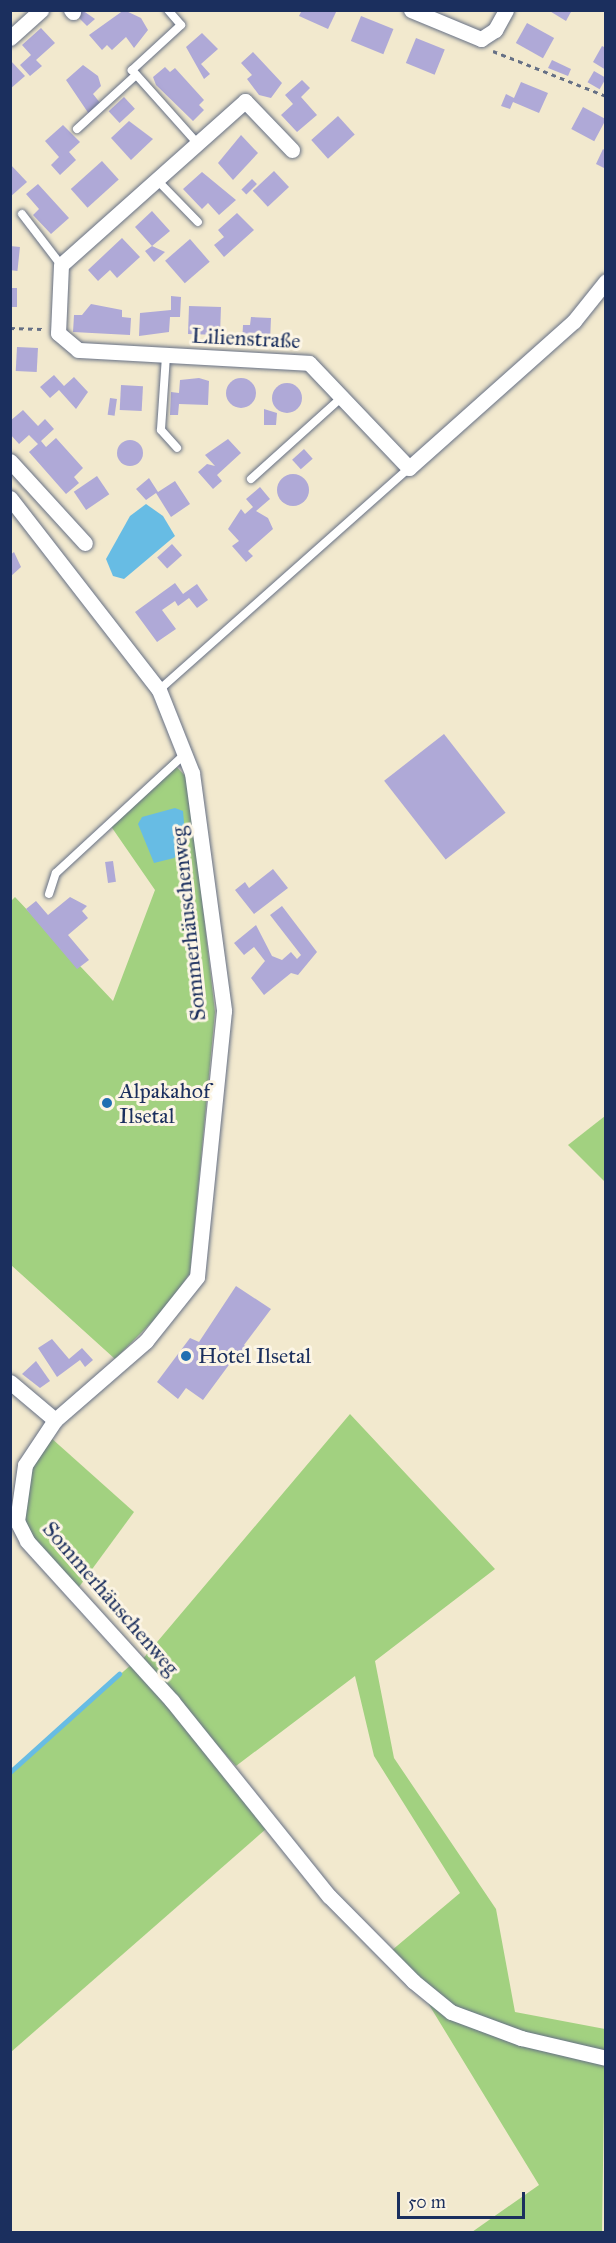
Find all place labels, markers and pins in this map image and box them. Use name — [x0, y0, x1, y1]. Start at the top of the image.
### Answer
place label: Alpakahof Ilsetal — [119, 1077, 210, 1128]
marker: Alpakahof Ilsetal — [100, 1096, 114, 1110]
place label: Hotel Ilsetal — [198, 1343, 311, 1369]
marker: Hotel Ilsetal — [179, 1349, 193, 1363]

